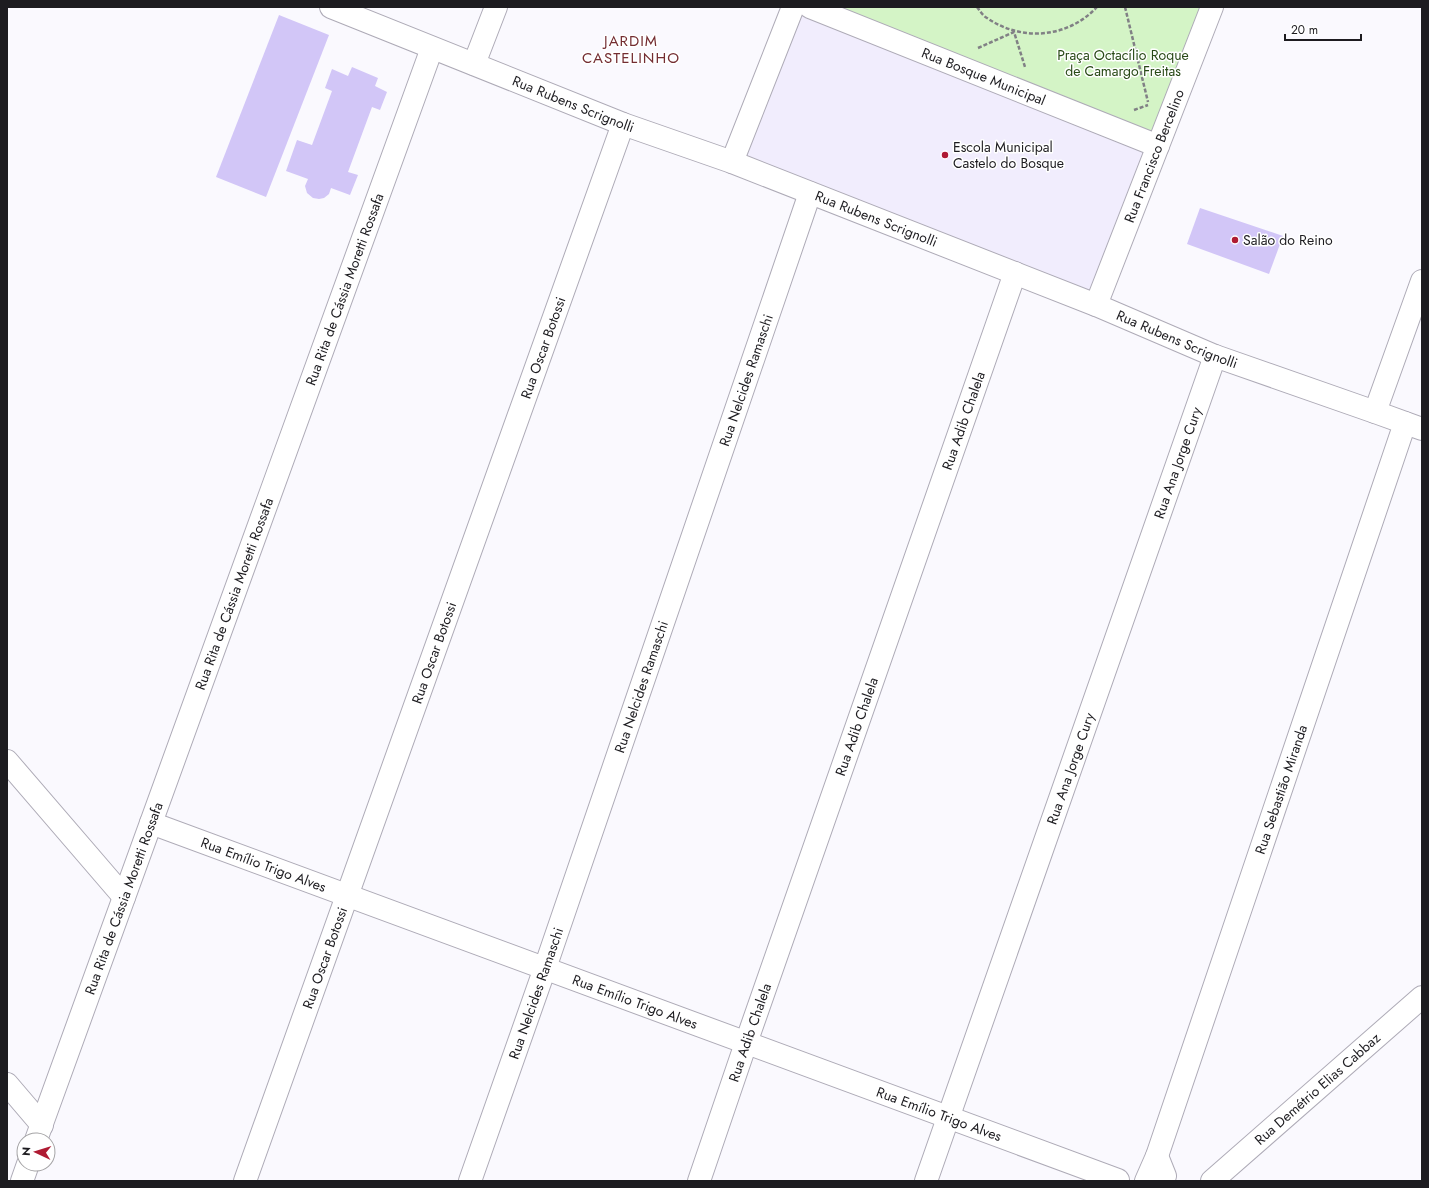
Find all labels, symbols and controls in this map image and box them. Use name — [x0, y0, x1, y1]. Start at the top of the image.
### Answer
scale bar — [1285, 16, 1361, 42]
text: 20 m — [1291, 21, 1318, 39]
district label: JARDIM CASTELINHO — [582, 30, 680, 69]
street label: Rua Bosque Municipal — [919, 43, 1049, 110]
park label: Praça Octacílio Roque de Camargo Freitas — [1057, 45, 1189, 81]
street label: Rua Rubens Scrignolli — [509, 71, 637, 137]
street label: Rua Francisco Bercelino — [1119, 86, 1189, 226]
place label: Escola Municipal Castelo do Bosque — [953, 137, 1064, 173]
marker: Escola Municipal Castelo do Bosque — [940, 150, 950, 160]
street label: Rua Rubens Scrignolli — [812, 186, 940, 252]
street label: Rua Rita de Cássia Moretti Rossafa — [300, 190, 389, 388]
place label: Salão do Reino — [1243, 230, 1333, 250]
marker: Salão do Reino — [1230, 235, 1240, 245]
street label: Rua Oscar Botossi — [516, 294, 570, 401]
street label: Rua Rubens Scrignolli — [1113, 305, 1240, 373]
street label: Rua Nelcides Ramaschi — [714, 311, 778, 449]
street label: Rua Adib Chalela — [937, 369, 990, 473]
street label: Rua Ana Jorge Cury — [1149, 403, 1207, 521]
street label: Rua Rita de Cássia Moretti Rossafa — [190, 495, 278, 693]
street label: Rua Oscar Botossi — [407, 599, 461, 706]
street label: Rua Nelcides Ramaschi — [609, 618, 673, 756]
street label: Rua Adib Chalela — [830, 674, 883, 779]
street label: Rua Ana Jorge Cury — [1042, 709, 1100, 827]
street label: Rua Sebastião Miranda — [1250, 722, 1312, 857]
street label: Rua Rita de Cássia Moretti Rossafa — [80, 799, 168, 997]
street label: Rua Emílio Trigo Alves — [198, 832, 329, 897]
street label: Rua Oscar Botossi — [297, 904, 352, 1011]
street label: Rua Nelcides Ramaschi — [504, 925, 568, 1062]
street label: Rua Emílio Trigo Alves — [570, 969, 701, 1034]
street label: Rua Adib Chalela — [723, 980, 776, 1085]
street label: Rua Demétrio Elias Cabbaz — [1250, 1028, 1385, 1149]
street label: Rua Emílio Trigo Alves — [874, 1082, 1005, 1146]
north arrow — [16, 1132, 56, 1172]
text: N — [18, 1146, 34, 1156]

